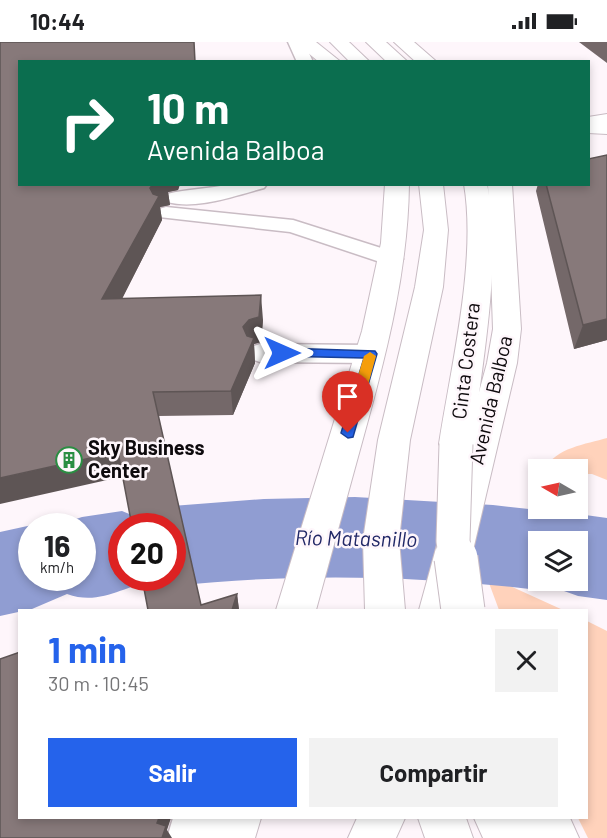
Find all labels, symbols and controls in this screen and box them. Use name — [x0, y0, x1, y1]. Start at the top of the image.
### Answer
text: 10:44 — [30, 8, 85, 34]
text: 10 m — [147, 82, 229, 132]
icon: right — [48, 84, 126, 162]
text: Avenida Balboa — [147, 133, 325, 165]
street label: Cinta Costera — [446, 301, 484, 421]
position arrow — [250, 321, 314, 385]
street label: Avenida Balboa — [464, 333, 517, 467]
pin — [322, 371, 373, 433]
icon: arrive — [331, 380, 364, 413]
place label: Sky Business Center — [88, 435, 205, 482]
building icon: Sky Business Center — [54, 445, 84, 475]
north arrow — [528, 459, 588, 519]
map controls — [528, 459, 588, 591]
speed limit sign: 20 — [108, 513, 186, 591]
water label: Río Matasnillo — [295, 524, 417, 551]
text: 16 — [44, 527, 70, 563]
button: layers — [528, 531, 588, 591]
text: km/h — [40, 558, 74, 576]
text: 1 min — [48, 627, 127, 670]
button: close — [495, 629, 558, 692]
text: 30 m · 10:45 — [48, 671, 149, 695]
button: Salir — [48, 738, 297, 807]
button: Compartir — [309, 738, 558, 807]

